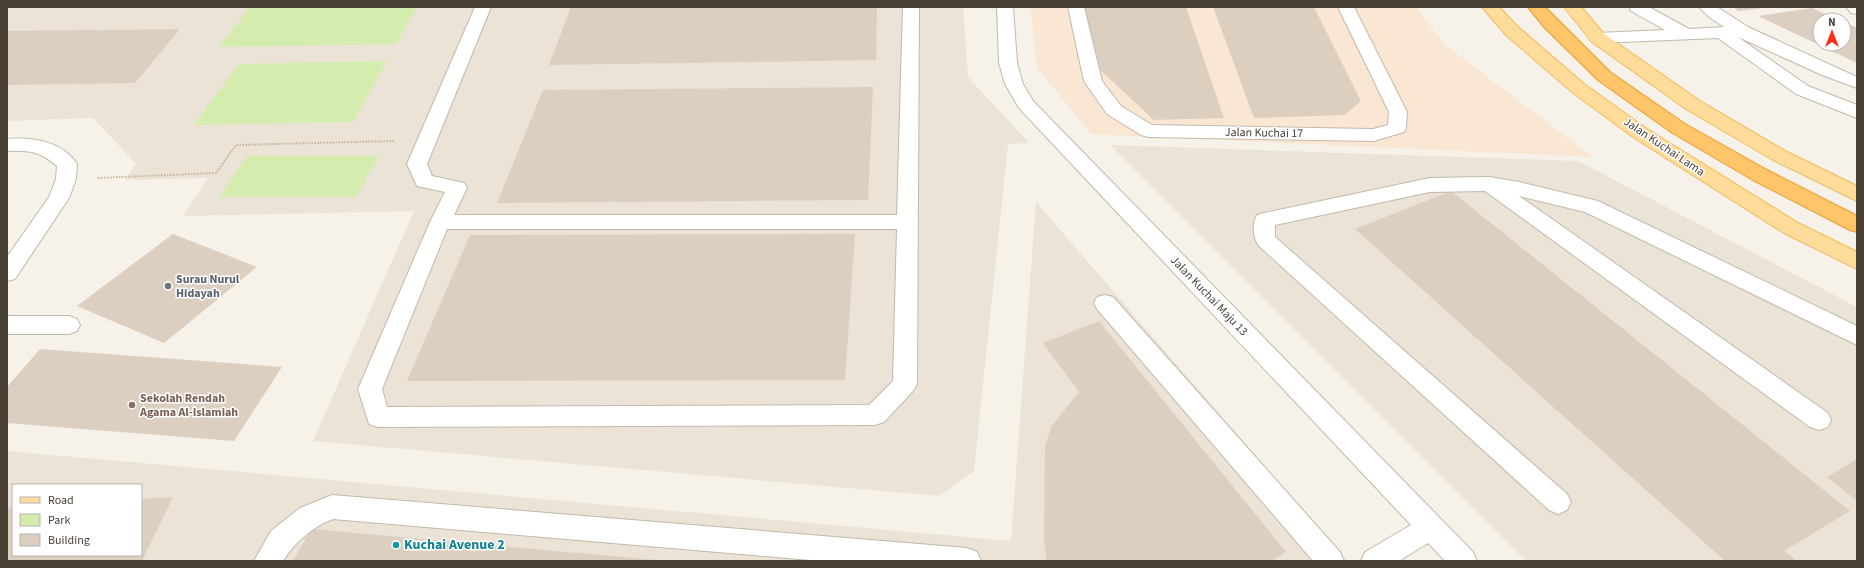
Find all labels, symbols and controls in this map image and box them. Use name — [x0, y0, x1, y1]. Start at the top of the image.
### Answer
north arrow — [1812, 12, 1852, 52]
text: N — [1828, 15, 1836, 30]
street label: Jalan Kuchai Lama — [1620, 114, 1708, 180]
street label: Jalan Kuchai 17 — [1225, 124, 1303, 142]
street label: Jalan Kuchai Maju 13 — [1166, 252, 1252, 340]
place label: Surau Nurul Hidayah — [176, 271, 240, 302]
marker: Surau Nurul Hidayah — [163, 281, 173, 291]
place label: Sekolah Rendah Agama Al-Islamiah — [139, 390, 238, 421]
marker: Sekolah Rendah Agama Al-Islamiah — [127, 400, 137, 410]
legend — [12, 484, 142, 556]
text: Road — [48, 492, 74, 509]
text: Park — [48, 512, 70, 529]
text: Building — [48, 532, 90, 549]
place label: Kuchai Avenue 2 — [404, 535, 505, 555]
marker: Kuchai Avenue 2 — [391, 540, 401, 550]

